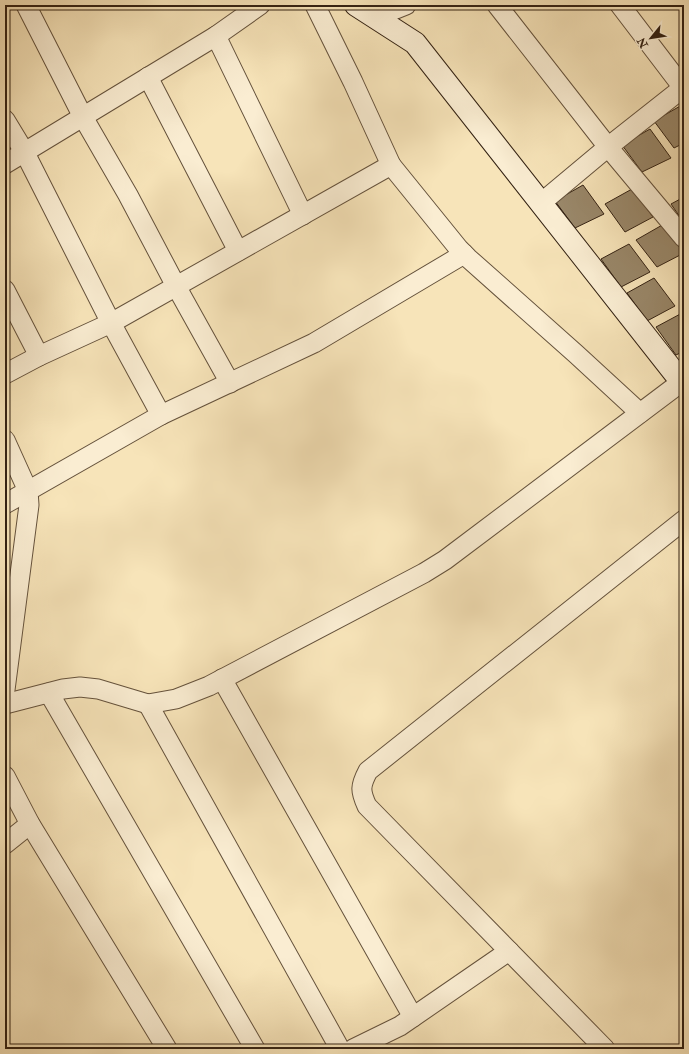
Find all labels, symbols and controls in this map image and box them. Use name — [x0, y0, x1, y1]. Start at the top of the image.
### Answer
north arrow — [631, 18, 671, 58]
text: N — [634, 34, 651, 51]

